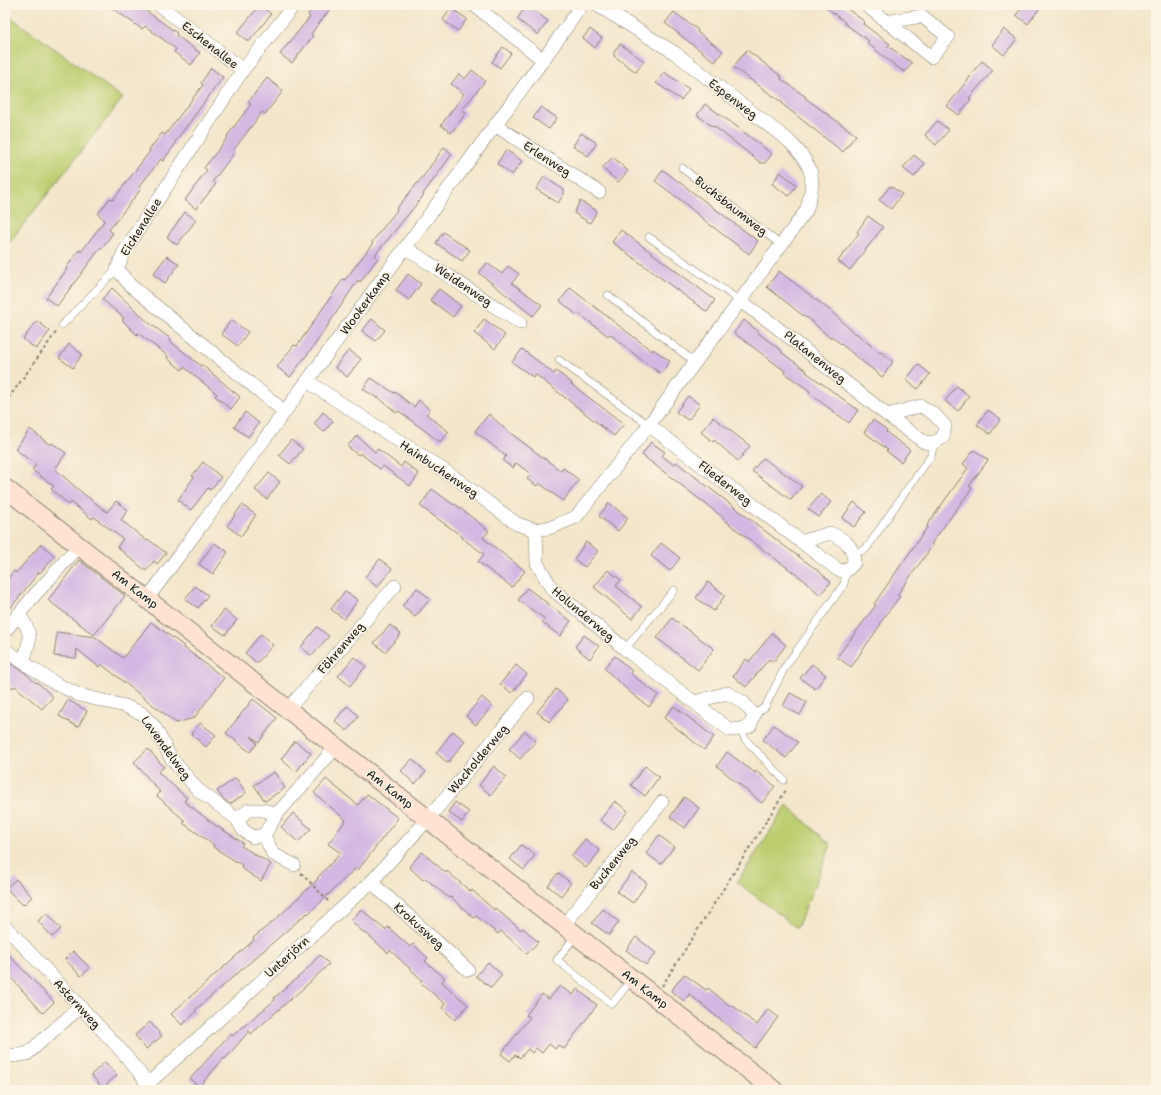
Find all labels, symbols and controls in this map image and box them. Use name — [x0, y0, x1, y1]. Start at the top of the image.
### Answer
street label: Eschenallee — [178, 18, 242, 72]
street label: Espenweg — [705, 75, 761, 123]
street label: Erlenweg — [520, 138, 574, 180]
street label: Buchsbaumweg — [691, 172, 771, 240]
street label: Eichenallee — [117, 195, 165, 259]
street label: Weidenweg — [431, 260, 495, 310]
street label: Wookerkamp — [337, 268, 394, 338]
street label: Platanenweg — [781, 327, 849, 387]
street label: Hainbuchenweg — [396, 437, 482, 501]
street label: Fliederweg — [695, 457, 755, 509]
street label: Am Kamp — [108, 566, 162, 612]
street label: Holunderweg — [548, 583, 618, 645]
street label: Föhrenweg — [314, 619, 368, 677]
street label: Lavendelweg — [137, 713, 195, 783]
street label: Wacholderweg — [444, 721, 512, 797]
street label: Am Kamp — [363, 766, 417, 812]
street label: Buchenweg — [586, 833, 640, 893]
street label: Krokusweg — [390, 899, 448, 953]
street label: Unterjörn — [261, 933, 313, 981]
street label: Am Kamp — [618, 966, 672, 1012]
street label: Asternweg — [50, 976, 104, 1032]

